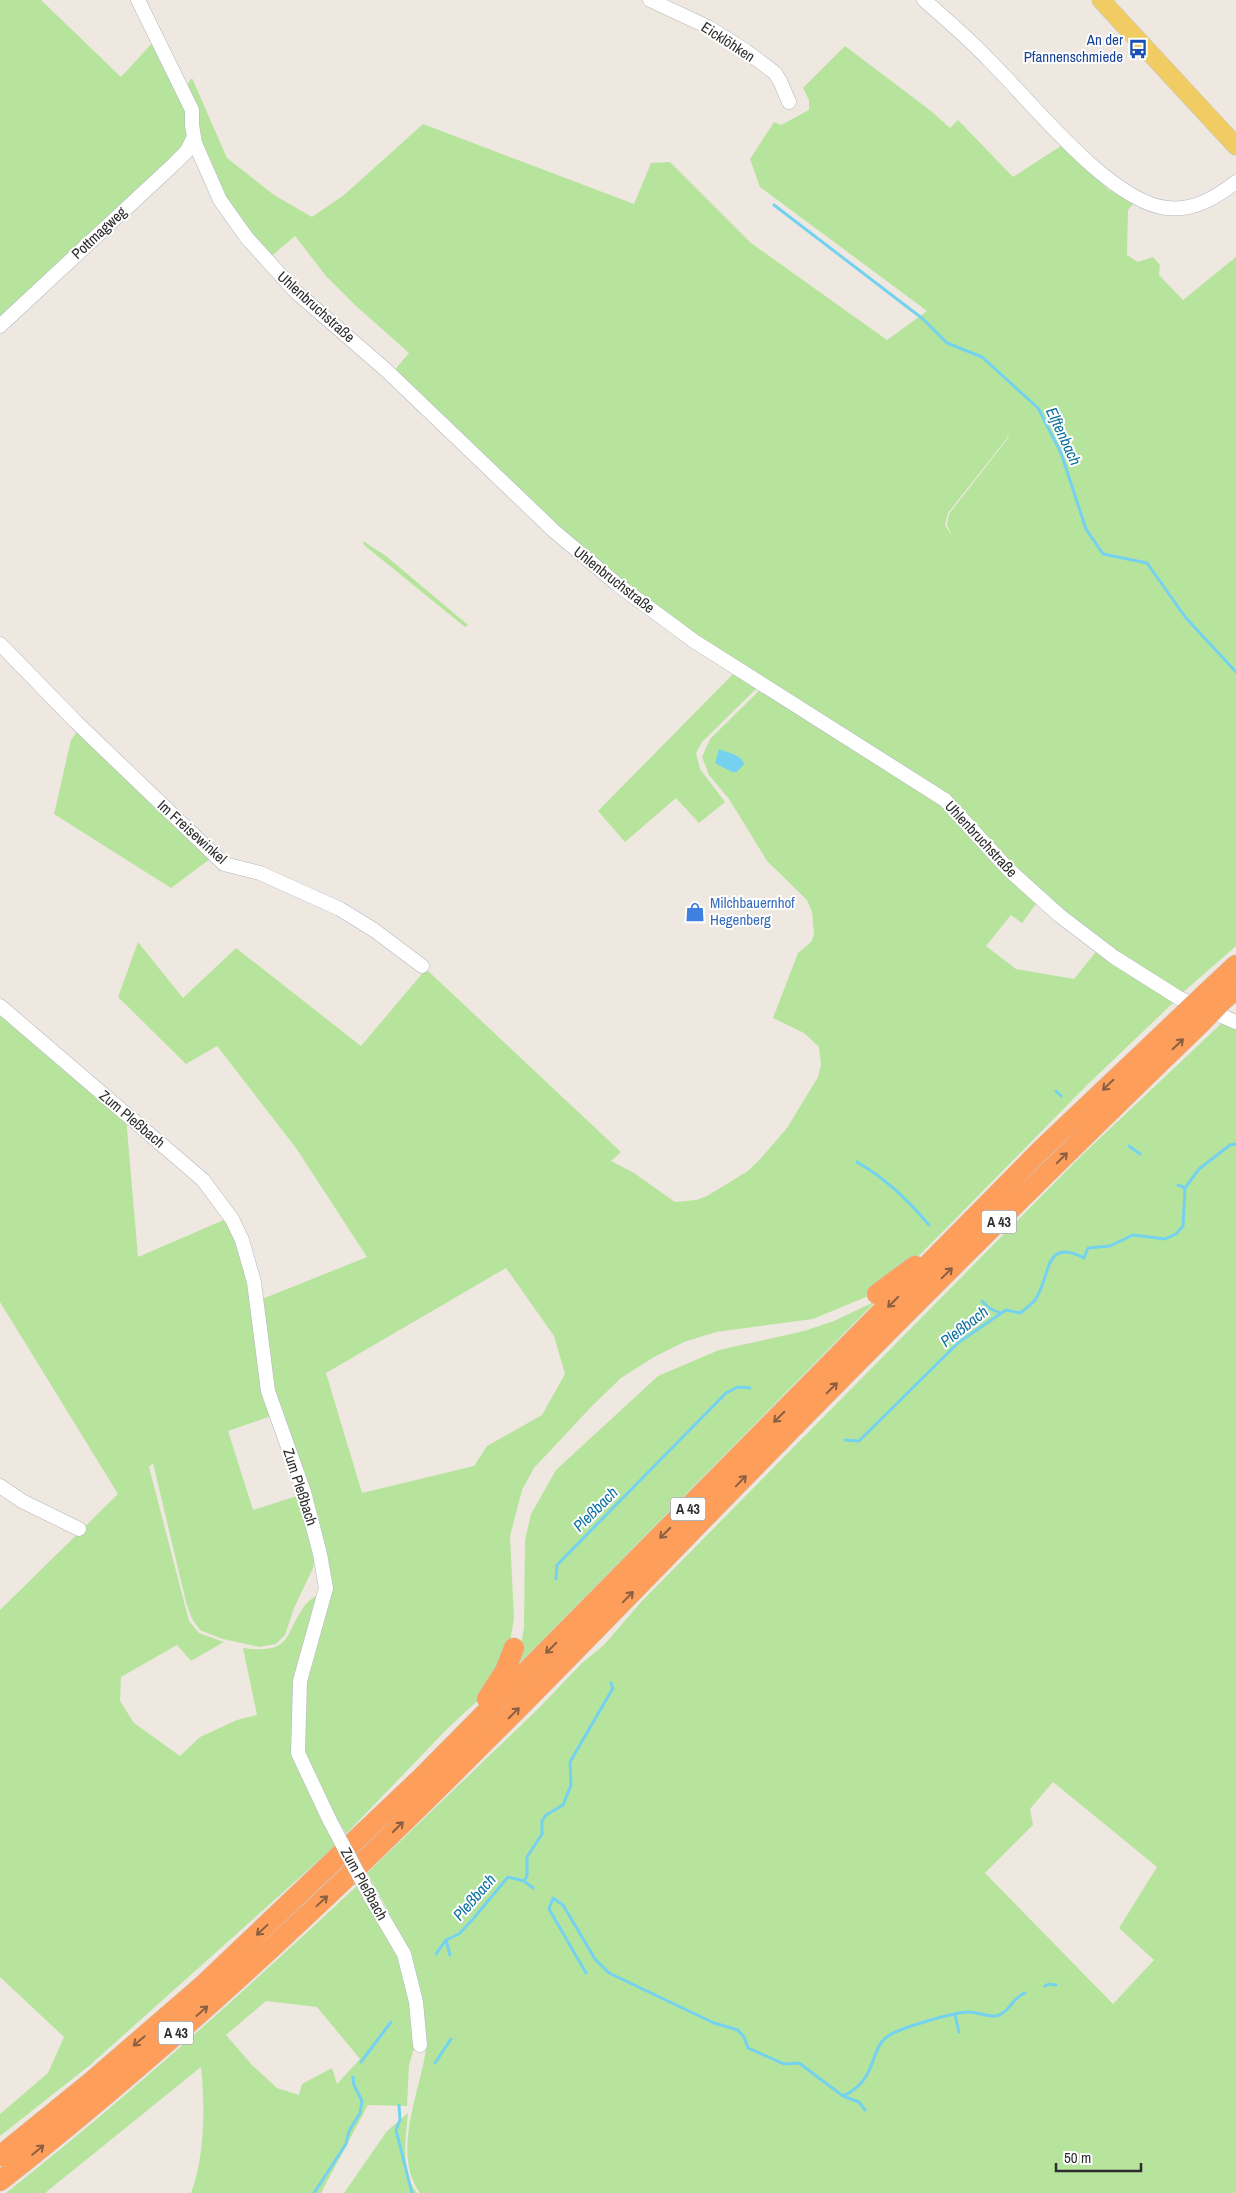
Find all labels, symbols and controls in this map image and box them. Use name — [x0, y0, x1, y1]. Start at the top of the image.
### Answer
street label: Eicklöhken — [697, 16, 759, 67]
place label: An der Pfannenschmiede — [1024, 29, 1123, 67]
bus stop icon: An der Pfannenschmiede — [1127, 38, 1149, 60]
street label: Pottmagweg — [66, 202, 131, 264]
street label: Uhlenbruchstraße — [273, 266, 360, 347]
water label: Elftenbach — [1041, 403, 1087, 469]
street label: Uhlenbruchstraße — [569, 541, 659, 618]
street label: Im Freisewinkel — [153, 795, 232, 868]
street label: Uhlenbruchstraße — [940, 796, 1022, 882]
place label: Milchbauernhof Hegenberg — [710, 892, 795, 930]
shop icon: Milchbauernhof Hegenberg — [684, 901, 706, 923]
one-way arrow — [1172, 1039, 1184, 1051]
one-way arrow — [1102, 1079, 1115, 1091]
street label: Zum Pleßbach — [95, 1085, 170, 1152]
one-way arrow — [1056, 1152, 1068, 1164]
road number: A 43 — [982, 1210, 1016, 1234]
one-way arrow — [941, 1267, 953, 1279]
one-way arrow — [887, 1295, 899, 1308]
water label: Pleßbach — [935, 1300, 993, 1352]
one-way arrow — [826, 1382, 839, 1394]
one-way arrow — [773, 1411, 785, 1423]
street label: Zum Pleßbach — [278, 1446, 323, 1528]
one-way arrow — [735, 1474, 747, 1487]
water label: Pleßbach — [568, 1482, 622, 1536]
road number: A 43 — [670, 1498, 706, 1520]
one-way arrow — [659, 1526, 671, 1539]
one-way arrow — [622, 1591, 634, 1603]
one-way arrow — [544, 1642, 557, 1654]
one-way arrow — [508, 1707, 520, 1719]
one-way arrow — [392, 1821, 404, 1833]
street label: Zum Pleßbach — [336, 1844, 393, 1924]
water label: Pleßbach — [448, 1869, 500, 1925]
one-way arrow — [315, 1896, 328, 1907]
one-way arrow — [256, 1924, 269, 1936]
one-way arrow — [195, 2005, 208, 2017]
road number: A 43 — [158, 2022, 194, 2045]
one-way arrow — [133, 2035, 146, 2046]
scale bar — [1056, 2140, 1141, 2172]
one-way arrow — [31, 2145, 44, 2156]
text: 50 m — [1064, 2147, 1091, 2168]

